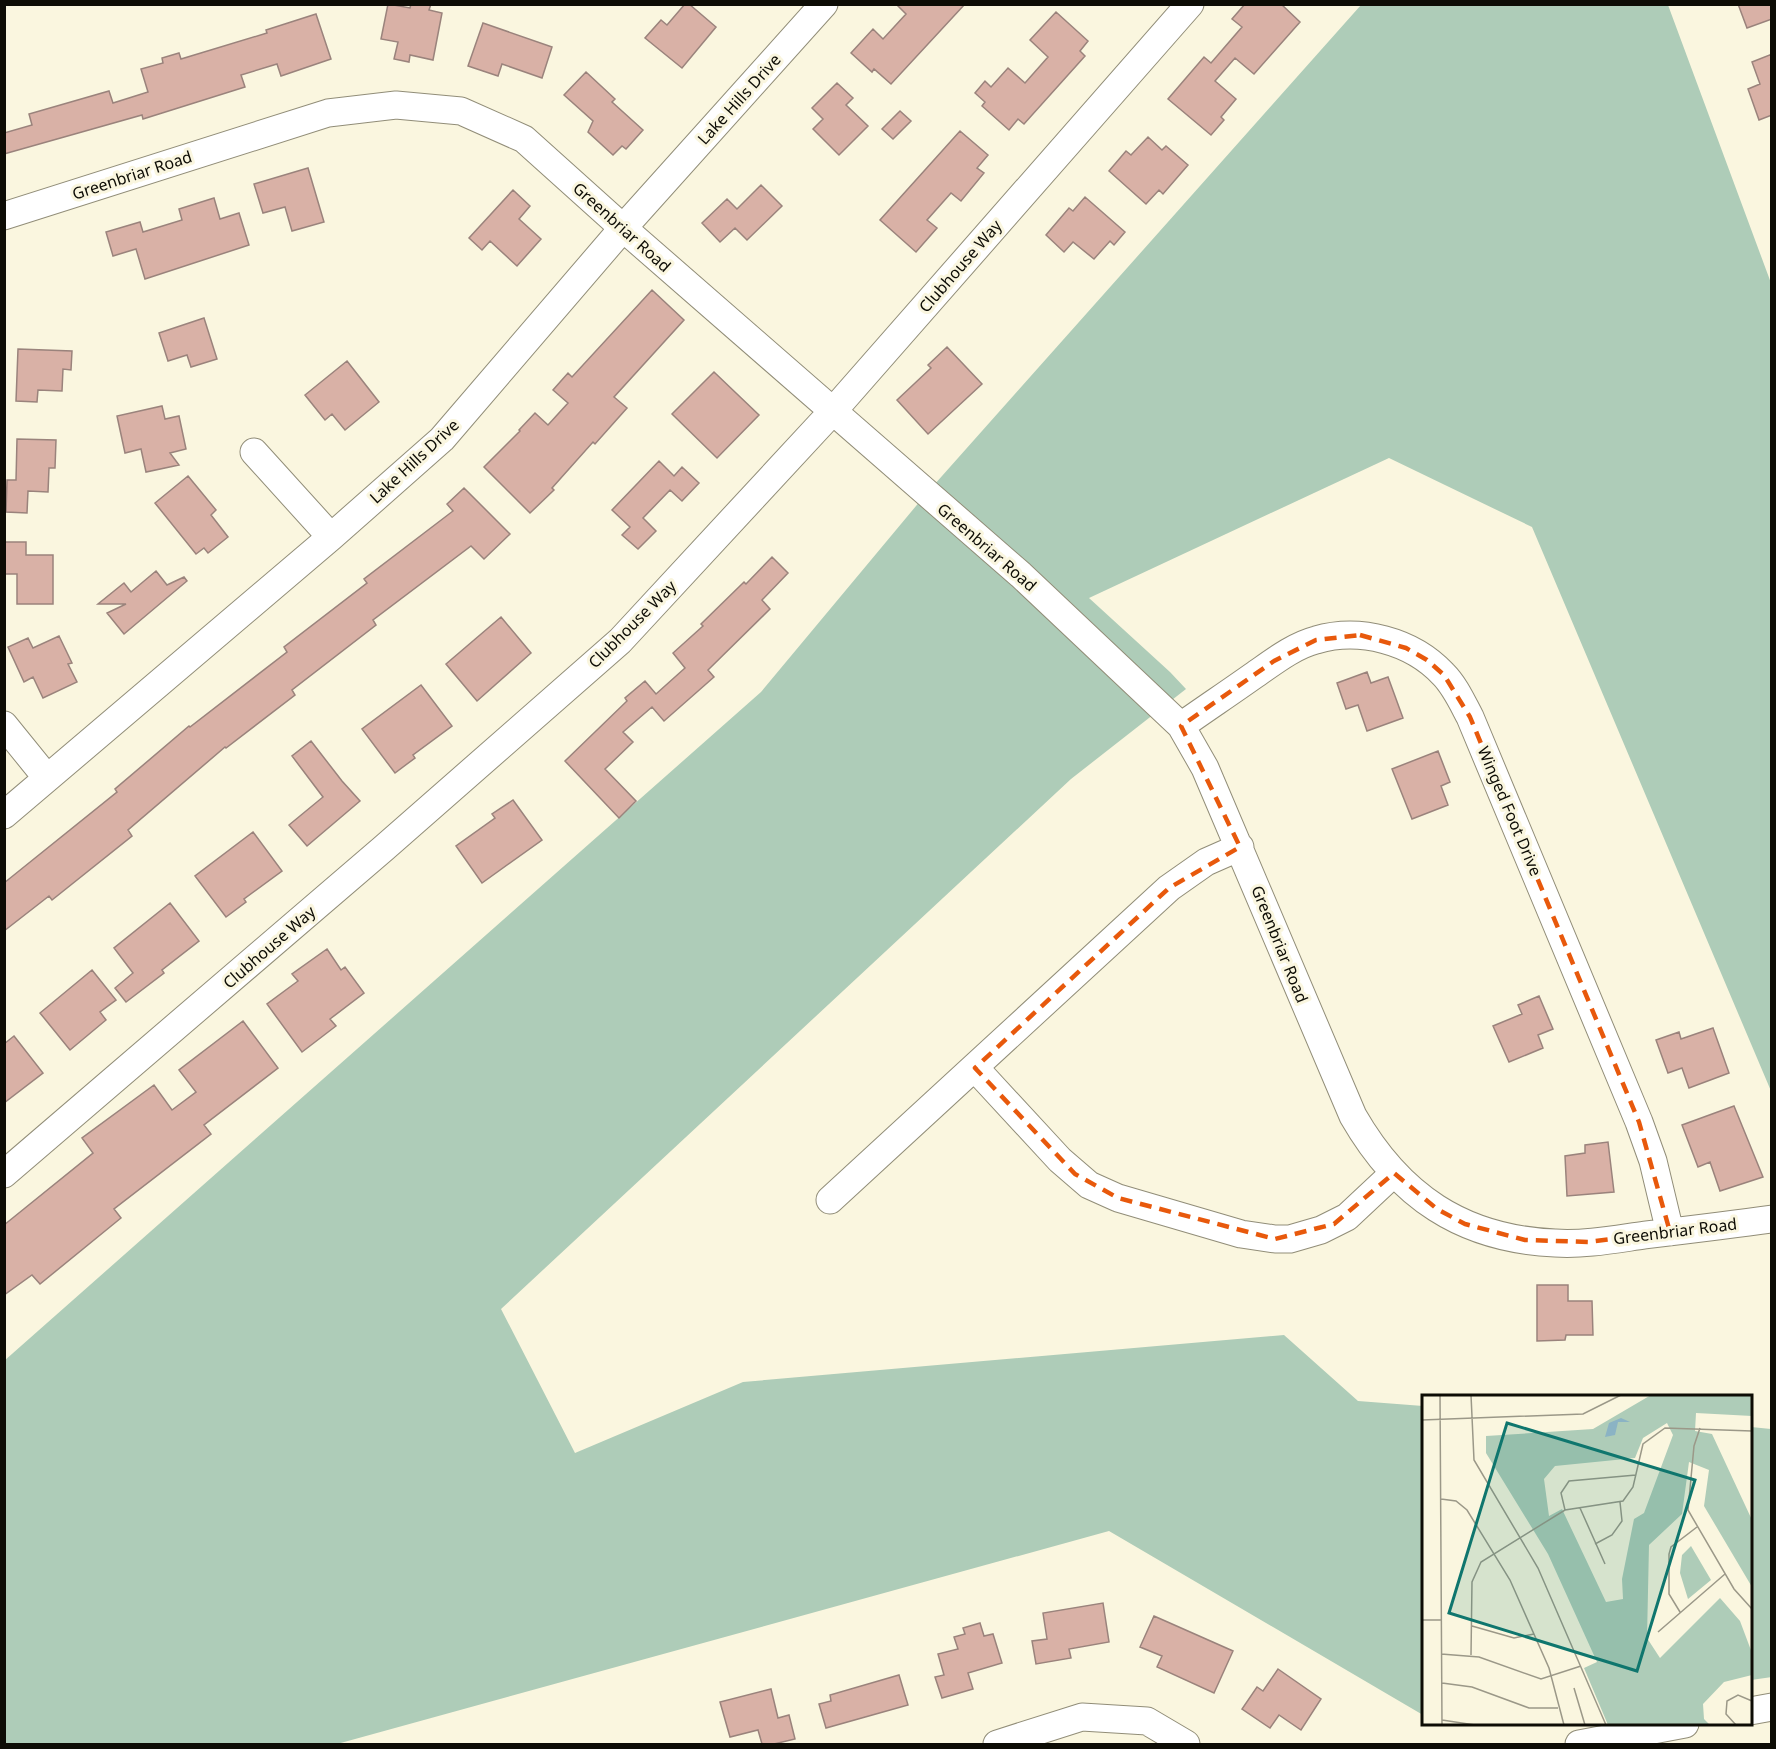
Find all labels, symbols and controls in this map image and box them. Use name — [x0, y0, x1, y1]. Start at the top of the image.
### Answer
street label: Lake Hills Drive — [692, 49, 786, 149]
street label: Greenbriar Road — [69, 145, 195, 205]
street label: Greenbriar Road — [568, 177, 676, 277]
street label: Clubhouse Way — [914, 214, 1007, 317]
street label: Lake Hills Drive — [365, 414, 463, 508]
street label: Greenbriar Road — [933, 498, 1041, 596]
street label: Clubhouse Way — [583, 575, 681, 673]
street label: Winged Foot Drive — [1473, 743, 1547, 879]
street label: Greenbriar Road — [1246, 882, 1314, 1006]
street label: Clubhouse Way — [218, 900, 321, 993]
street label: Greenbriar Road — [1612, 1212, 1738, 1250]
inset map — [1422, 1395, 1752, 1725]

